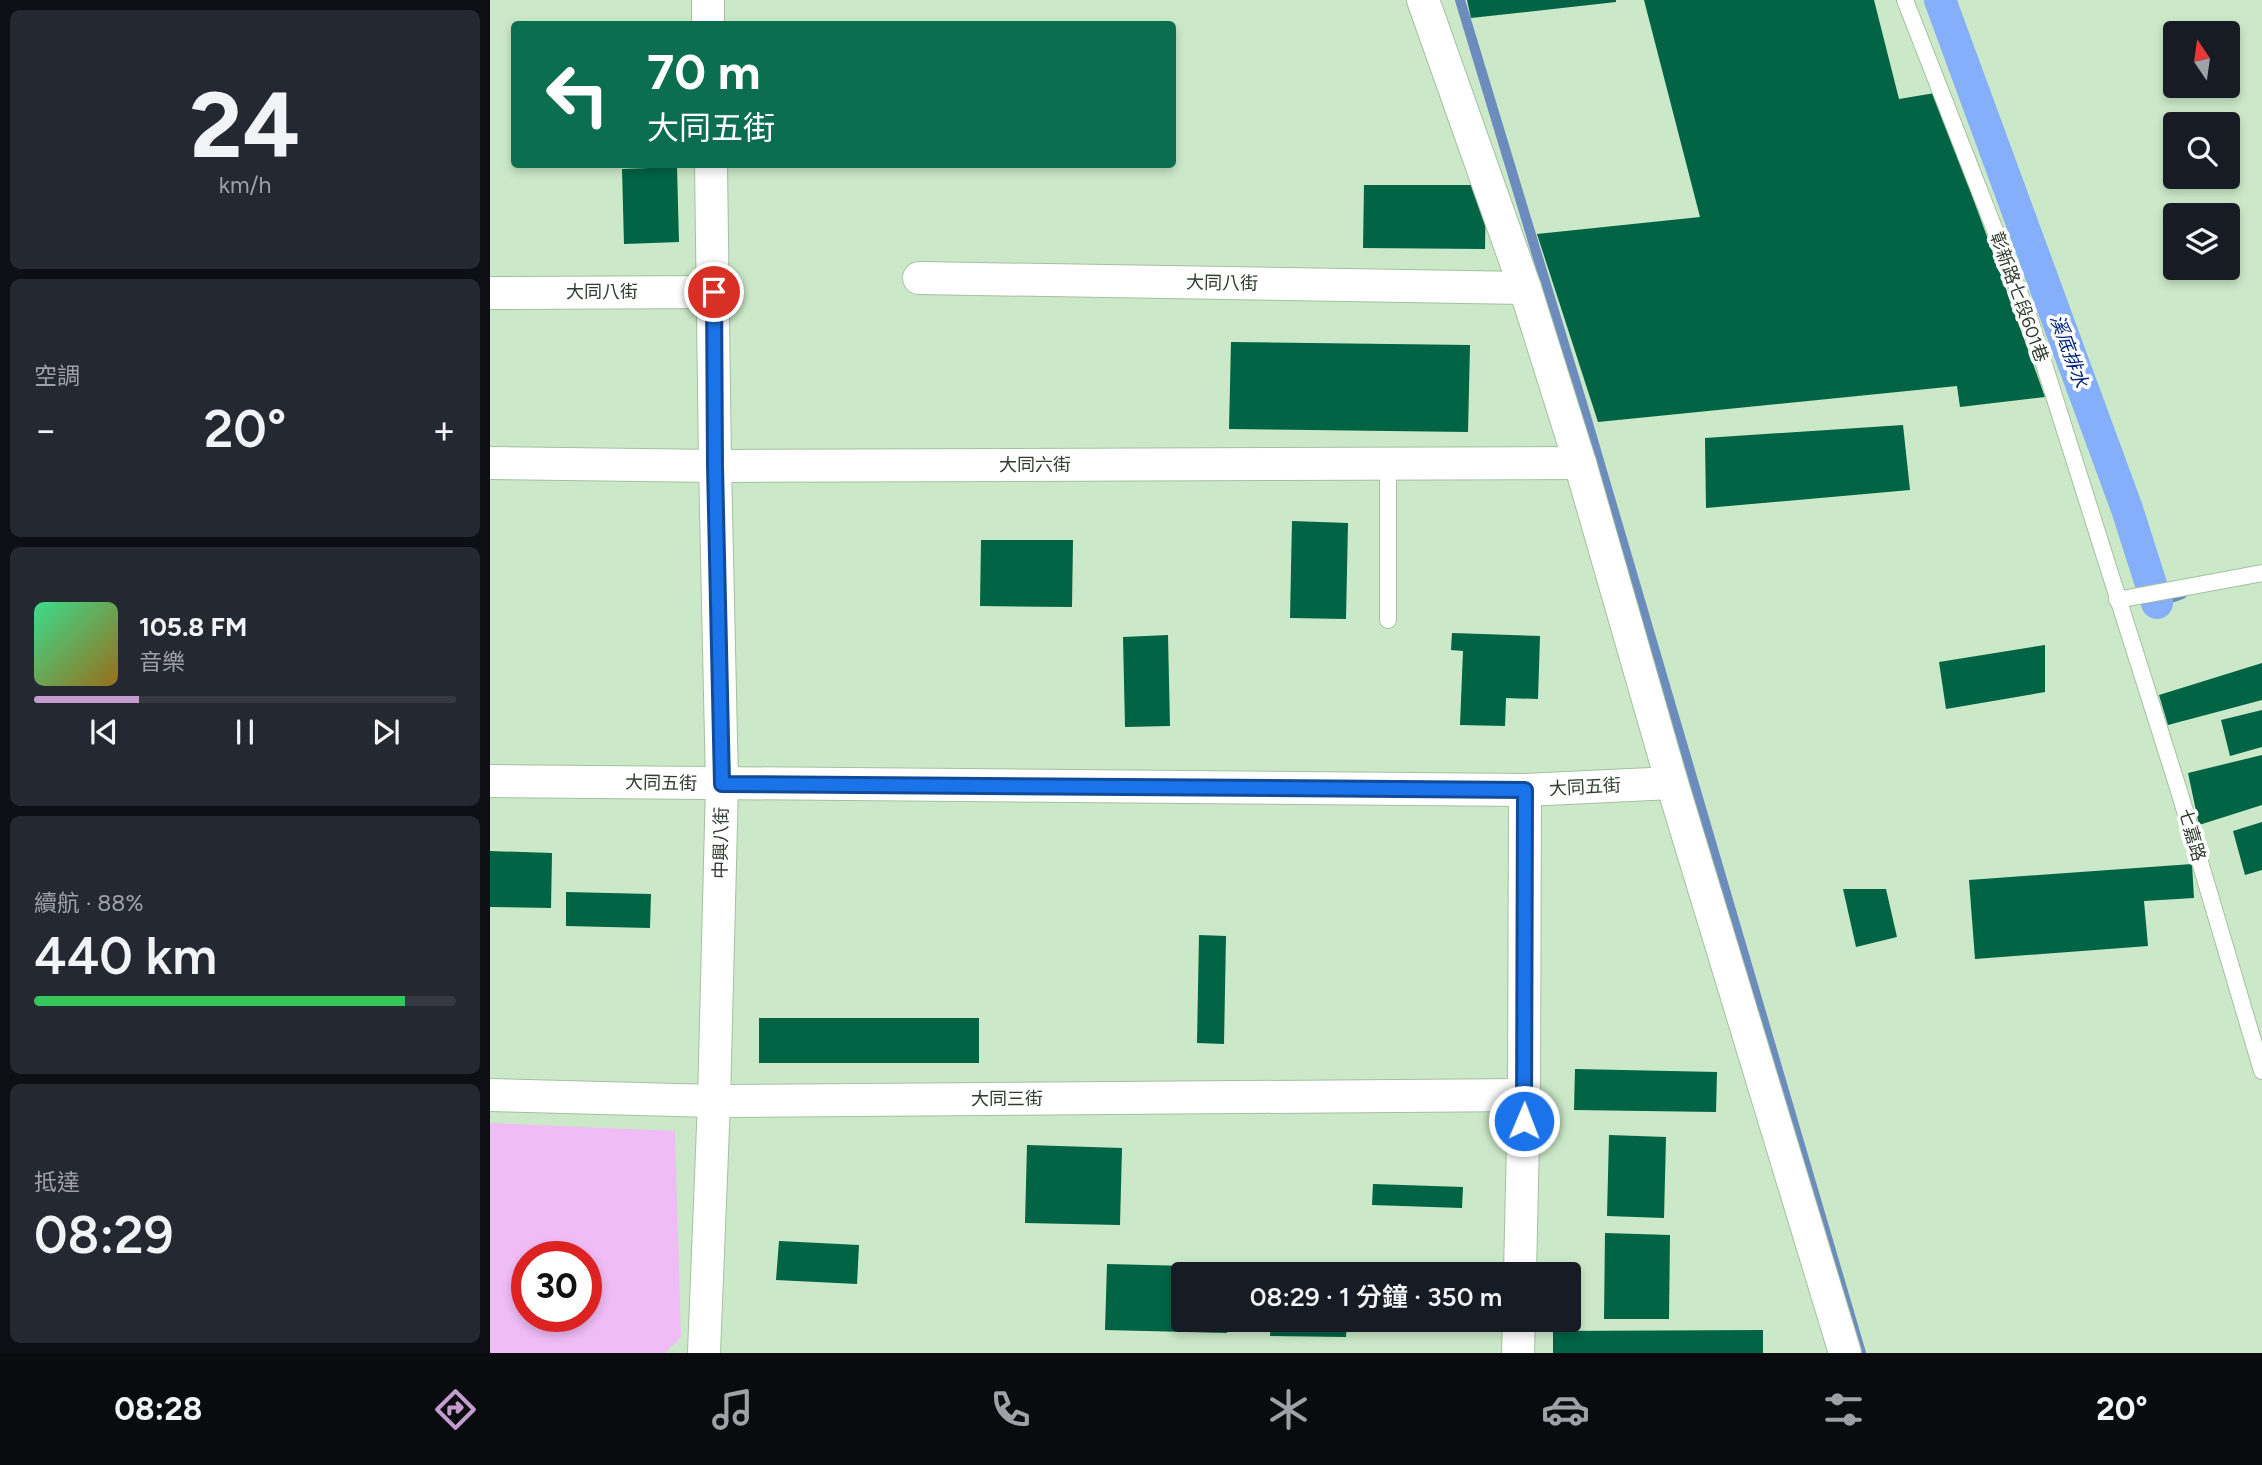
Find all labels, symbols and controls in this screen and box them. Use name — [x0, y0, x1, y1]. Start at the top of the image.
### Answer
north arrow — [2163, 21, 2240, 98]
map controls — [2163, 21, 2240, 280]
text: 70 m — [647, 42, 760, 101]
icon: left — [532, 49, 623, 140]
text: 24 — [190, 71, 300, 180]
text: 大同五街 — [647, 109, 775, 147]
button: search — [2163, 112, 2240, 189]
text: km/h — [219, 171, 271, 199]
button: layers — [2163, 203, 2240, 280]
street label: 彰新路七段601巷 — [1985, 229, 2053, 365]
pin — [684, 262, 744, 322]
street label: 大同八街 — [1186, 271, 1258, 295]
icon: arrive — [695, 273, 733, 311]
street label: 大同八街 — [566, 281, 638, 303]
water label: 溪底排水 — [2045, 311, 2093, 392]
text: 空調 — [34, 362, 80, 390]
text: 20° — [204, 398, 286, 460]
text: − — [34, 407, 58, 453]
text: + — [432, 407, 456, 453]
street label: 大同六街 — [999, 454, 1071, 476]
text: 105.8 FM — [139, 611, 247, 643]
text: 音樂 — [139, 648, 185, 676]
icon: previous — [85, 713, 123, 751]
icon: pause — [226, 713, 264, 751]
icon: next — [367, 713, 405, 751]
street label: 大同五街 — [625, 771, 697, 795]
street label: 大同五街 — [1548, 774, 1622, 800]
street label: 七嘉路 — [2174, 806, 2210, 864]
street label: 中興八街 — [709, 807, 733, 879]
text: 續航 · 88% — [34, 889, 144, 917]
text: 440 km — [34, 925, 217, 987]
position arrow — [1487, 1084, 1561, 1158]
street label: 大同三街 — [971, 1088, 1043, 1110]
text: 抵達 — [34, 1168, 80, 1196]
text: 08:29 — [34, 1204, 174, 1266]
speed limit sign: 30 — [511, 1241, 602, 1332]
text: 08:29 · 1 分鐘 · 350 m — [1250, 1281, 1502, 1313]
icon: directions — [431, 1385, 480, 1434]
icon: music — [708, 1385, 757, 1434]
icon: phone — [986, 1385, 1035, 1434]
icon: climate — [1264, 1385, 1313, 1434]
icon: car — [1541, 1385, 1590, 1434]
icon: filters — [1819, 1385, 1868, 1434]
text: 08:28 — [114, 1390, 202, 1428]
text: 20° — [2096, 1390, 2148, 1428]

